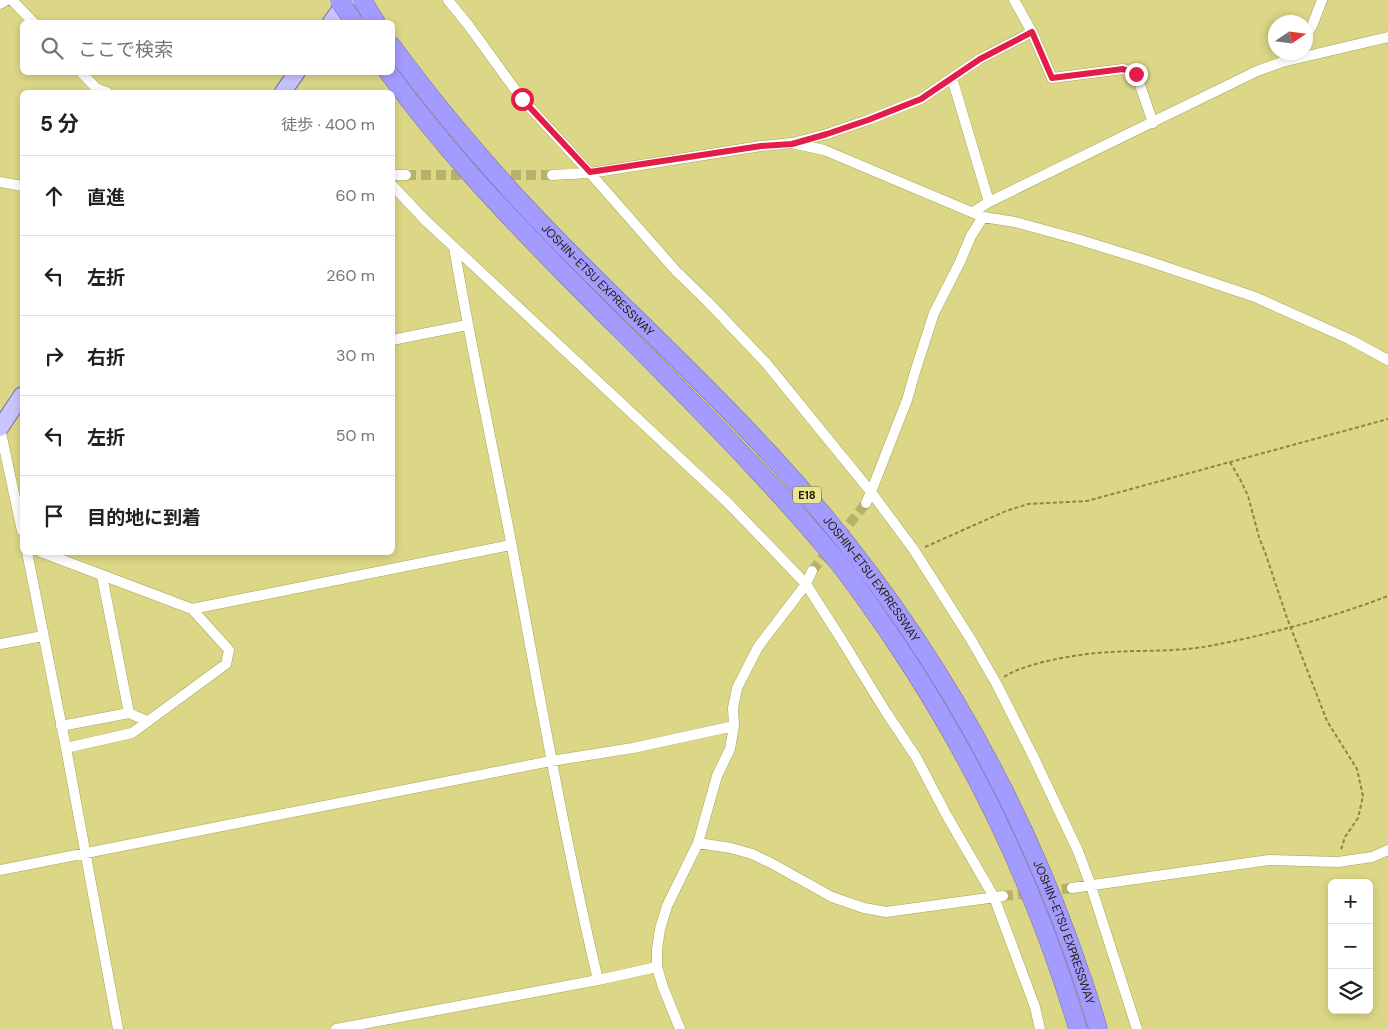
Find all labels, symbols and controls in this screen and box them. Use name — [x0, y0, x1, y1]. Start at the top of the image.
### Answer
north arrow — [1268, 15, 1313, 60]
search box — [20, 20, 395, 75]
icon: search — [38, 34, 66, 62]
text: ここで検索 — [78, 37, 173, 62]
route end — [1125, 63, 1148, 86]
route start — [511, 88, 534, 111]
text: 5 分 — [40, 110, 79, 138]
text: 徒歩 · 400 m — [281, 114, 375, 135]
icon: ahead — [40, 182, 68, 210]
text: 直進 — [87, 185, 125, 210]
text: 60 m — [335, 185, 375, 206]
street label: JOSHIN-ETSU EXPRESSWAY — [538, 220, 658, 340]
icon: left — [40, 262, 68, 290]
text: 左折 — [87, 265, 125, 290]
text: 260 m — [326, 265, 375, 286]
icon: right — [40, 342, 68, 370]
text: 右折 — [87, 345, 125, 370]
text: 30 m — [336, 345, 375, 366]
icon: left — [40, 422, 68, 450]
text: 左折 — [87, 425, 125, 450]
text: 50 m — [336, 425, 375, 446]
road number: E18 — [793, 486, 821, 504]
icon: arrive — [40, 502, 68, 530]
text: 目的地に到着 — [87, 505, 201, 530]
street label: JOSHIN-ETSU EXPRESSWAY — [820, 513, 923, 645]
street label: JOSHIN-ETSU EXPRESSWAY — [1029, 858, 1098, 1006]
map controls — [1328, 879, 1373, 1014]
button: + — [1328, 879, 1373, 924]
button: − — [1328, 924, 1373, 969]
button: layers — [1328, 969, 1373, 1014]

